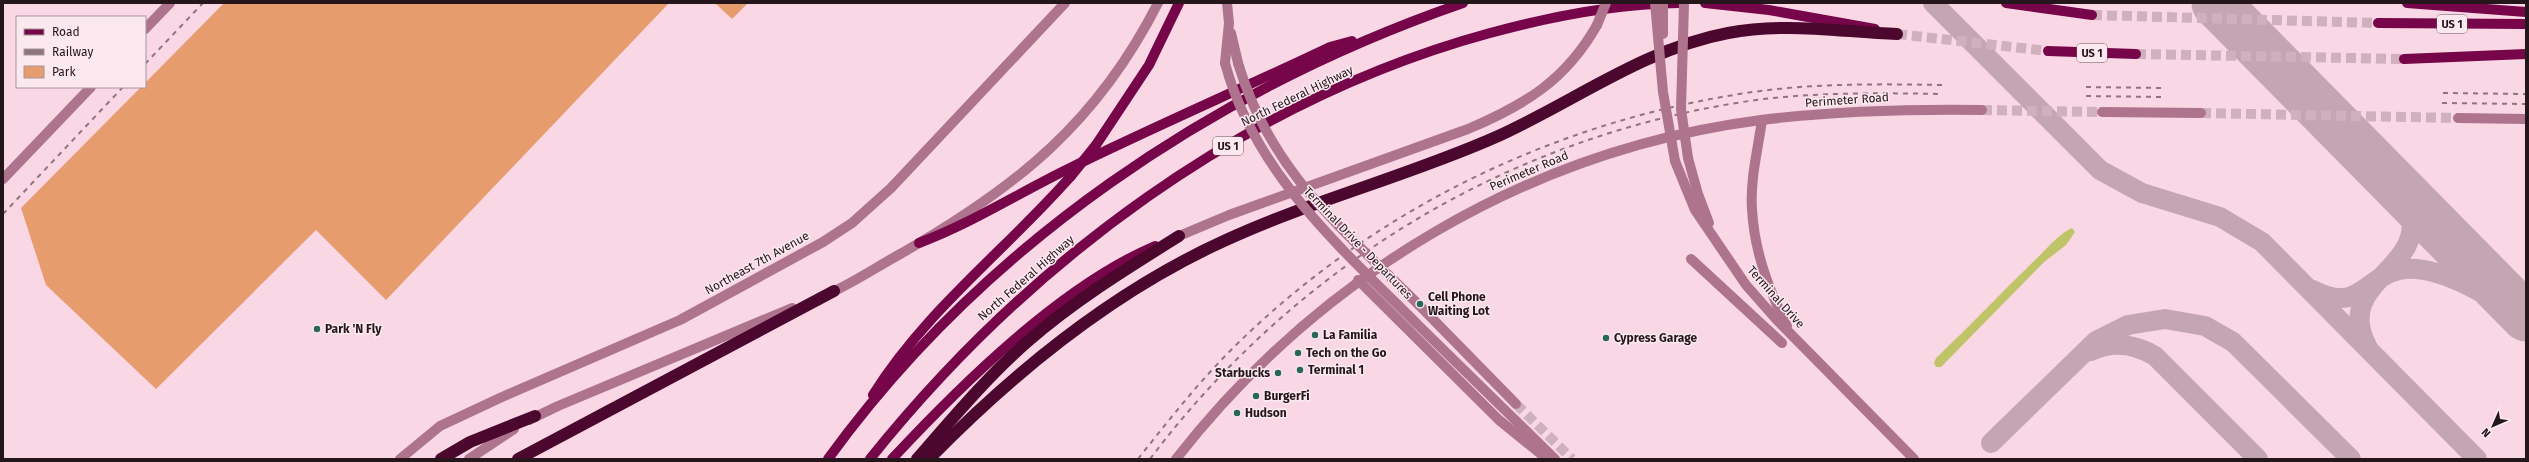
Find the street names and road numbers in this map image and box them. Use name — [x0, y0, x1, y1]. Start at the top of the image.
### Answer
road number: US 1 — [2437, 15, 2467, 33]
road number: US 1 — [2077, 44, 2107, 62]
street label: North Federal Highway — [1239, 63, 1355, 129]
street label: Perimeter Road — [1805, 90, 1889, 110]
road number: US 1 — [1213, 137, 1243, 155]
street label: Perimeter Road — [1488, 148, 1570, 194]
street label: Terminal Drive - Departures — [1301, 184, 1415, 302]
street label: Northeast 7th Avenue — [703, 229, 811, 297]
street label: North Federal Highway — [975, 232, 1077, 324]
street label: Terminal Drive — [1744, 263, 1808, 331]

